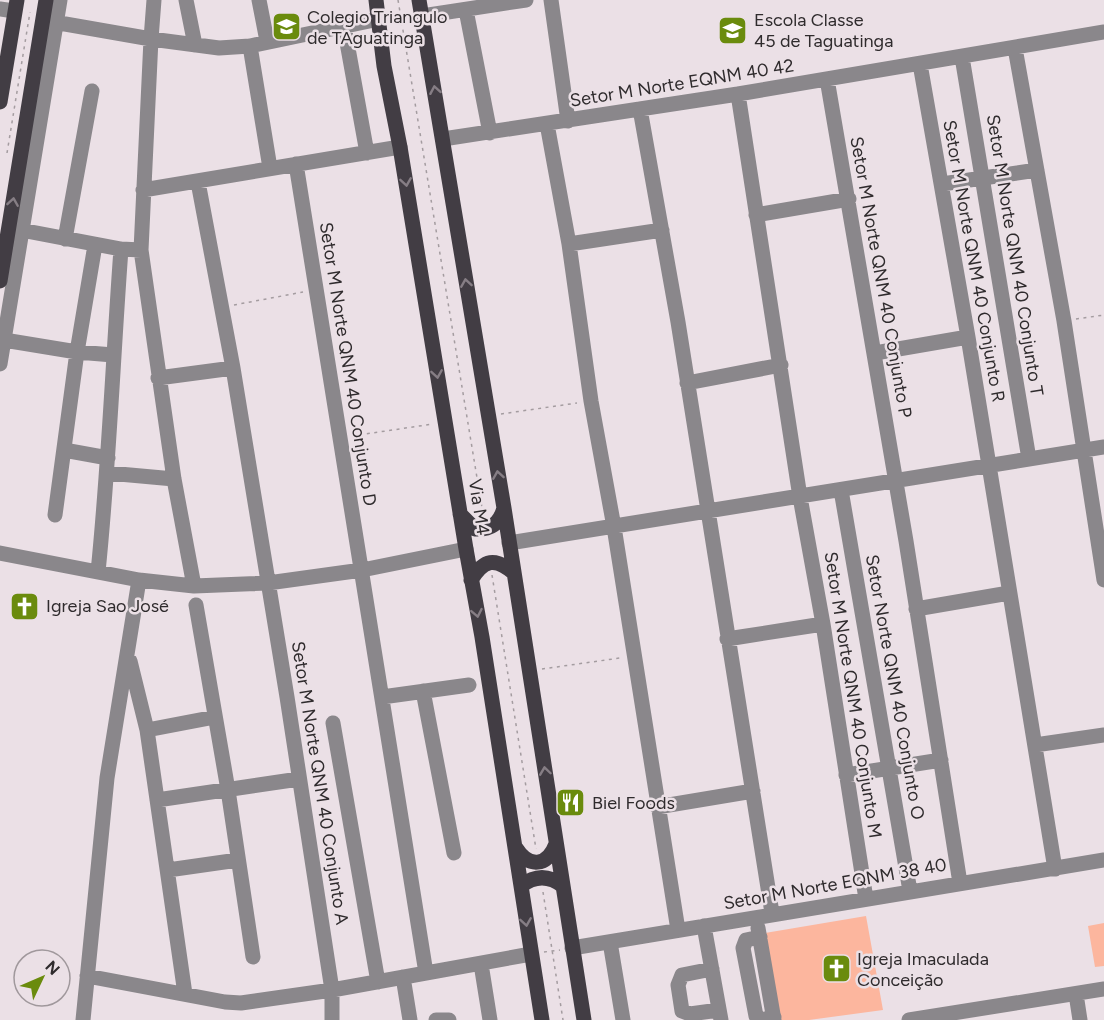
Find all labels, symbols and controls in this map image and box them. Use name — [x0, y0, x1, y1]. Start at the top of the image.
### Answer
place label: Colegio Triangulo de TAguatinga — [307, 6, 447, 49]
place label: Escola Classe 45 de Taguatinga — [754, 9, 893, 52]
school or university icon: Colegio Triangulo de TAguatinga — [270, 11, 302, 43]
school or university icon: Escola Classe 45 de Taguatinga — [717, 14, 749, 46]
street label: Setor M Norte EQNM 40 42 — [568, 54, 796, 112]
one-way arrow — [429, 85, 442, 95]
street label: Setor M Norte QNM 40 Conjunto T — [982, 113, 1048, 397]
street label: Setor M Norte QNM 40 Conjunto R — [938, 118, 1010, 404]
street label: Setor M Norte QNM 40 Conjunto P — [845, 135, 917, 419]
one-way arrow — [399, 177, 411, 187]
one-way arrow — [6, 197, 19, 207]
street label: Setor M Norte QNM 40 Conjunto D — [315, 221, 381, 507]
one-way arrow — [461, 278, 473, 287]
one-way arrow — [430, 369, 443, 379]
one-way arrow — [493, 470, 505, 479]
street label: Via M4 — [464, 477, 494, 537]
street label: Setor M Norte QNM 40 Conjunto M — [819, 550, 887, 840]
street label: Setor Norte QNM 40 Conjunto O — [861, 553, 929, 821]
church icon: Igreja Sao José — [9, 590, 41, 622]
place label: Igreja Sao José — [46, 595, 169, 617]
one-way arrow — [470, 608, 483, 618]
street label: Setor M Norte QNM 40 Conjunto A — [287, 640, 353, 926]
one-way arrow — [540, 767, 552, 776]
restaurant icon: Biel Foods — [555, 787, 587, 819]
place label: Biel Foods — [592, 792, 675, 814]
street label: Setor M Norte EQNM 38 40 — [722, 854, 948, 914]
one-way arrow — [520, 918, 532, 927]
north arrow — [12, 948, 72, 1008]
place label: Igreja Imaculada Conceição — [857, 948, 989, 991]
church icon: Igreja Imaculada Conceição — [820, 953, 852, 985]
text: N — [41, 957, 64, 979]

